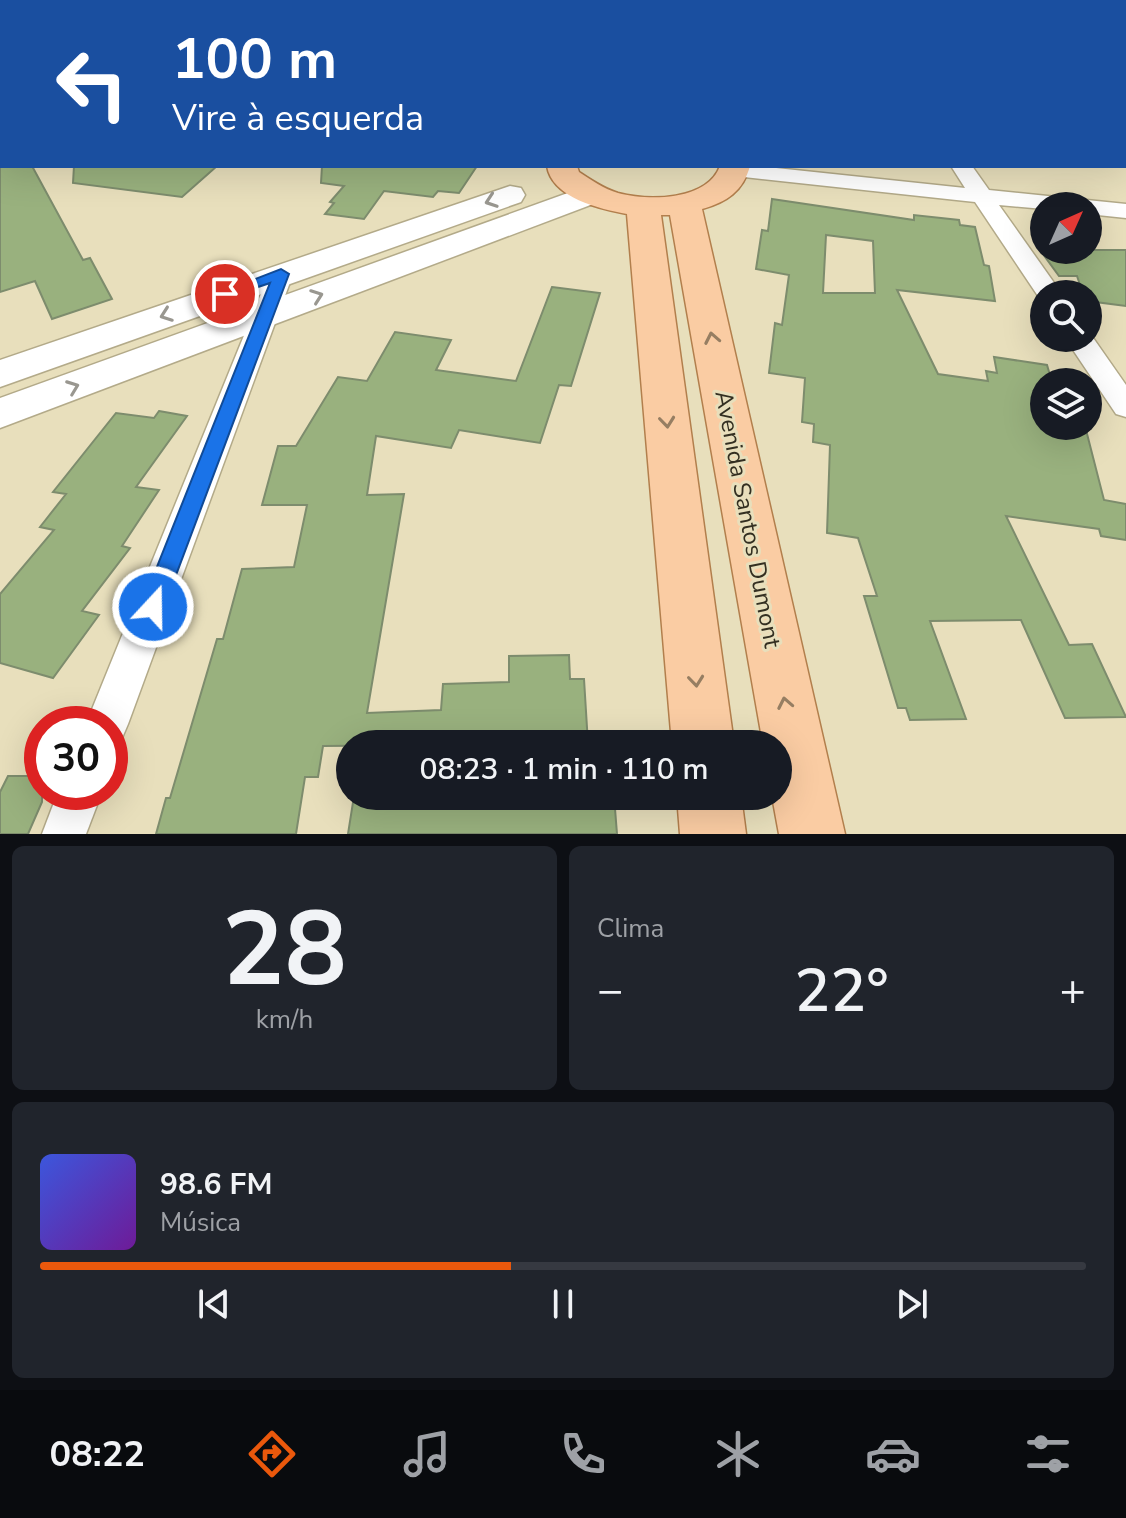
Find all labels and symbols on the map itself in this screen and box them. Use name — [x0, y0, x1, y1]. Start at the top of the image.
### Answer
one-way arrow — [484, 192, 498, 208]
north arrow — [1030, 192, 1102, 264]
pin — [191, 260, 259, 328]
one-way arrow — [309, 289, 323, 306]
one-way arrow — [160, 305, 174, 322]
one-way arrow — [704, 332, 721, 345]
one-way arrow — [65, 380, 79, 397]
street label: Avenida Santos Dumont — [707, 388, 789, 651]
one-way arrow — [658, 416, 675, 429]
position arrow — [111, 565, 195, 649]
one-way arrow — [688, 675, 705, 688]
one-way arrow — [778, 696, 795, 709]
speed limit sign: 30 — [24, 706, 128, 810]

